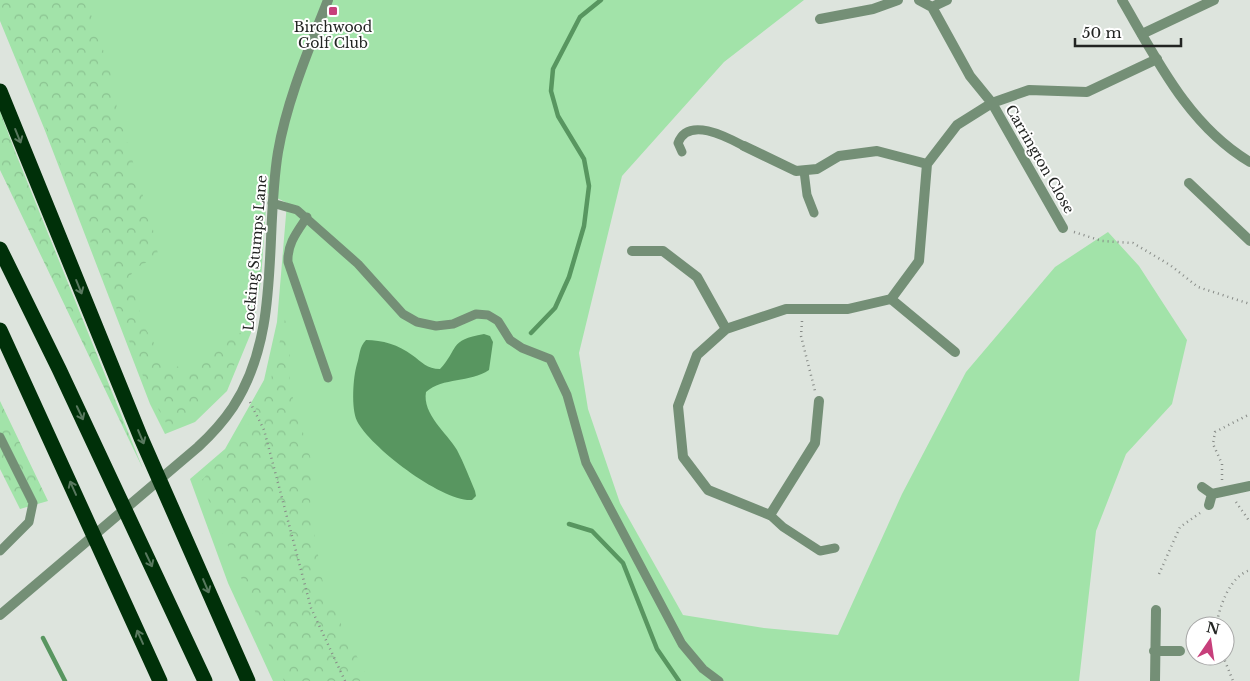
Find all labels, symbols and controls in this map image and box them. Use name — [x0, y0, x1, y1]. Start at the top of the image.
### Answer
marker: Birchwood Golf Club — [327, 5, 339, 17]
scale bar — [1075, 15, 1181, 47]
place label: Birchwood Golf Club — [294, 18, 373, 52]
text: 50 m — [1082, 23, 1122, 42]
street label: Carrington Close — [1002, 101, 1078, 217]
one-way arrow — [14, 128, 23, 143]
street label: Locking Stumps Lane — [239, 174, 271, 332]
one-way arrow — [75, 279, 84, 294]
one-way arrow — [75, 405, 85, 420]
one-way arrow — [137, 429, 147, 444]
one-way arrow — [68, 481, 78, 496]
one-way arrow — [144, 552, 154, 567]
one-way arrow — [202, 578, 212, 593]
north arrow — [1185, 616, 1235, 666]
text: N — [1204, 618, 1221, 639]
one-way arrow — [135, 630, 145, 645]

